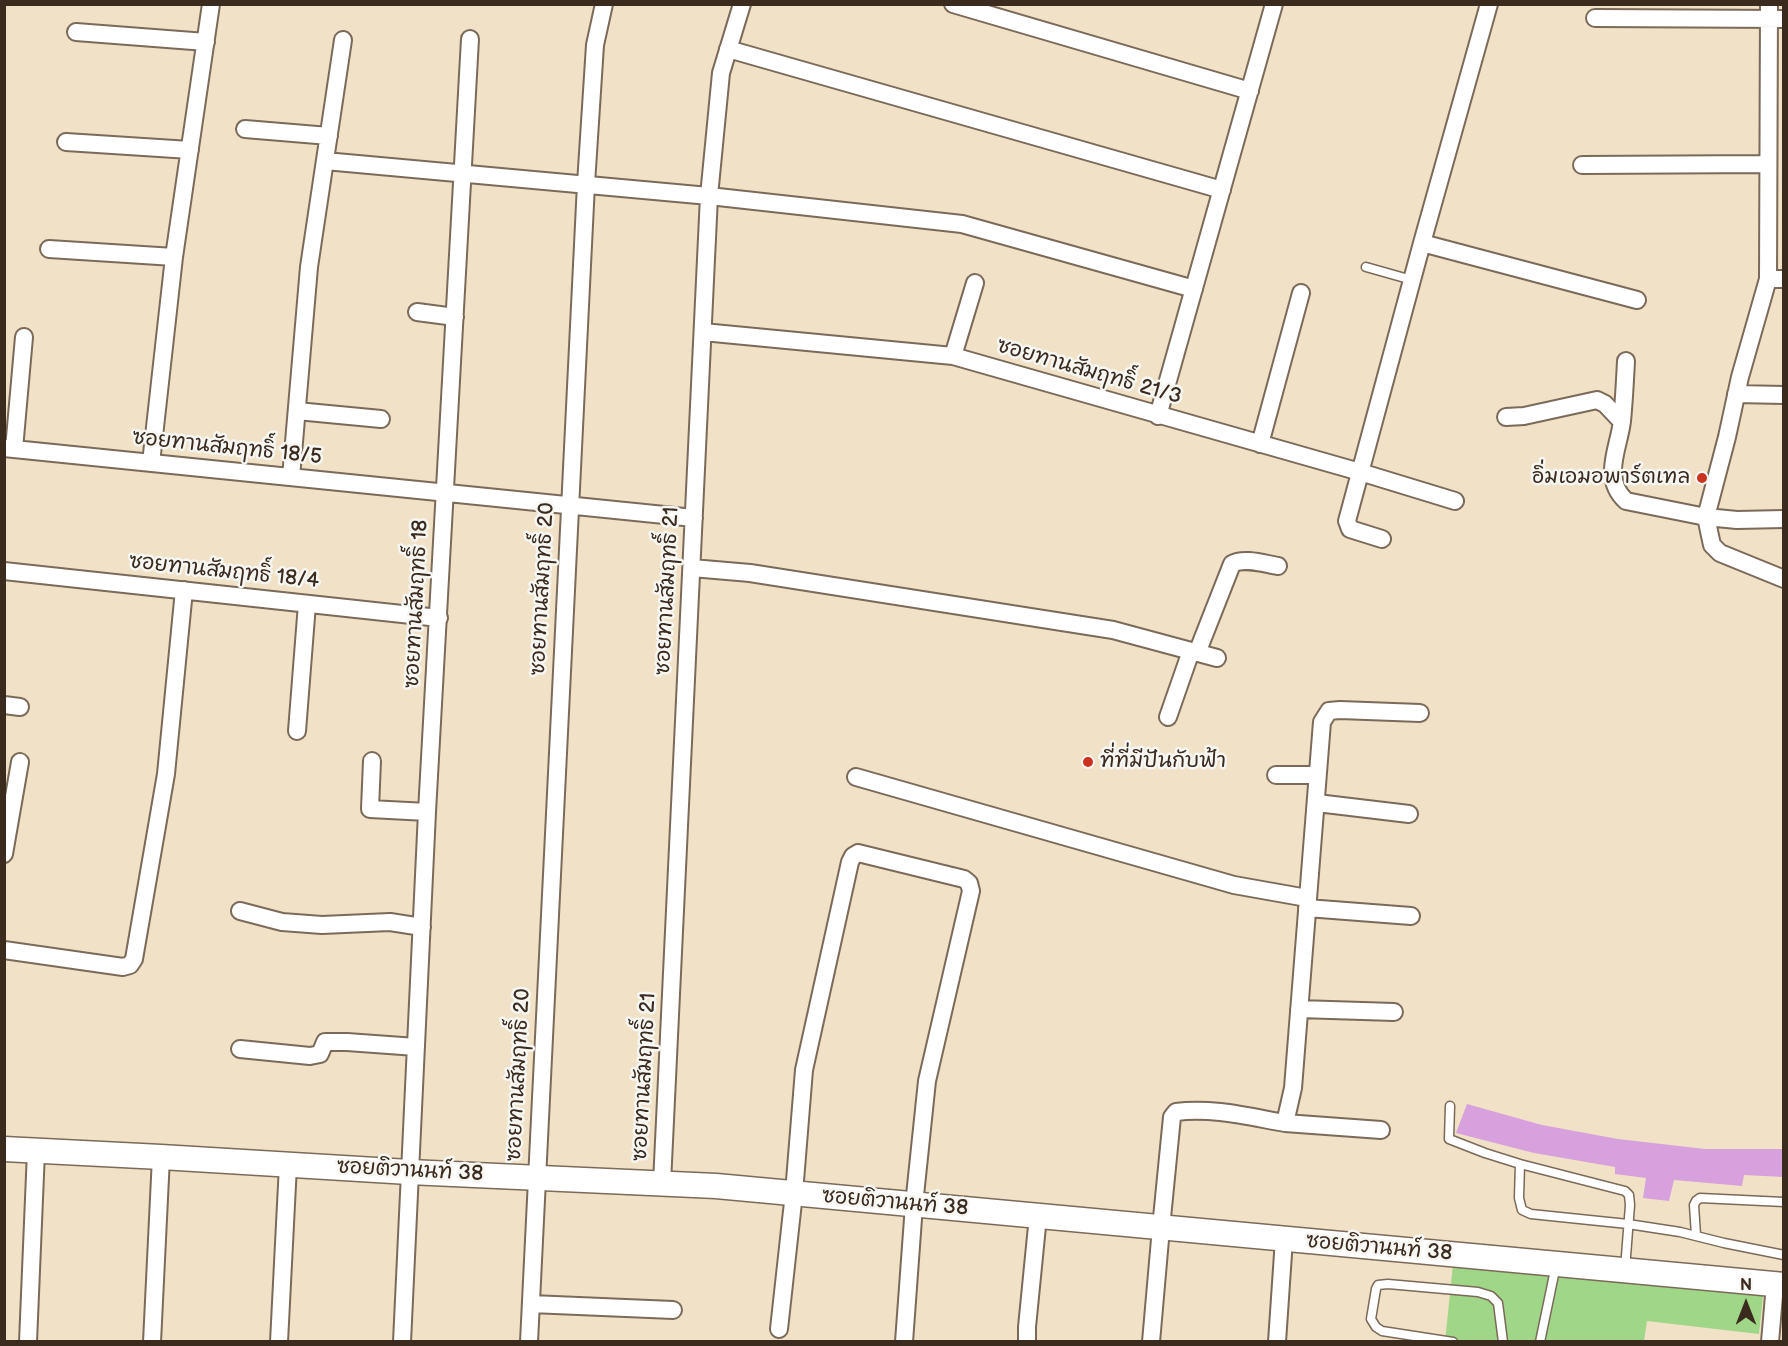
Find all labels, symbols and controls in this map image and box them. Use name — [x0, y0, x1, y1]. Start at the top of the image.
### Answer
street label: ซอยทานสัมฤทธิ์ 21/3 — [994, 334, 1184, 410]
street label: ซอยทานสัมฤทธิ์ 18/5 — [131, 426, 323, 470]
place label: อิ่มเอมอพาร์ตเทล — [1532, 465, 1690, 491]
marker: อิ่มเอมอพาร์ตเทล — [1695, 471, 1709, 485]
street label: ซอยทานสัมฤทธิ์ 20 — [526, 502, 560, 676]
street label: ซอยทานสัมฤทธิ์ 21 — [651, 506, 685, 676]
street label: ซอยทานสัมฤทธิ์ 18 — [400, 519, 434, 689]
street label: ซอยทานสัมฤทธิ์ 18/4 — [128, 549, 320, 595]
place label: ที่ที่มีปันกับฟ้า — [1100, 749, 1226, 775]
marker: ที่ที่มีปันกับฟ้า — [1081, 755, 1095, 769]
street label: ซอยทานสัมฤทธิ์ 20 — [502, 988, 536, 1162]
street label: ซอยทานสัมฤทธิ์ 21 — [628, 992, 662, 1162]
street label: ซอยติวานนท์ 38 — [336, 1155, 484, 1187]
street label: ซอยติวานนท์ 38 — [821, 1184, 969, 1222]
street label: ซอยติวานนท์ 38 — [1305, 1229, 1453, 1267]
north arrow — [1716, 1274, 1776, 1334]
text: N — [1740, 1276, 1752, 1295]

